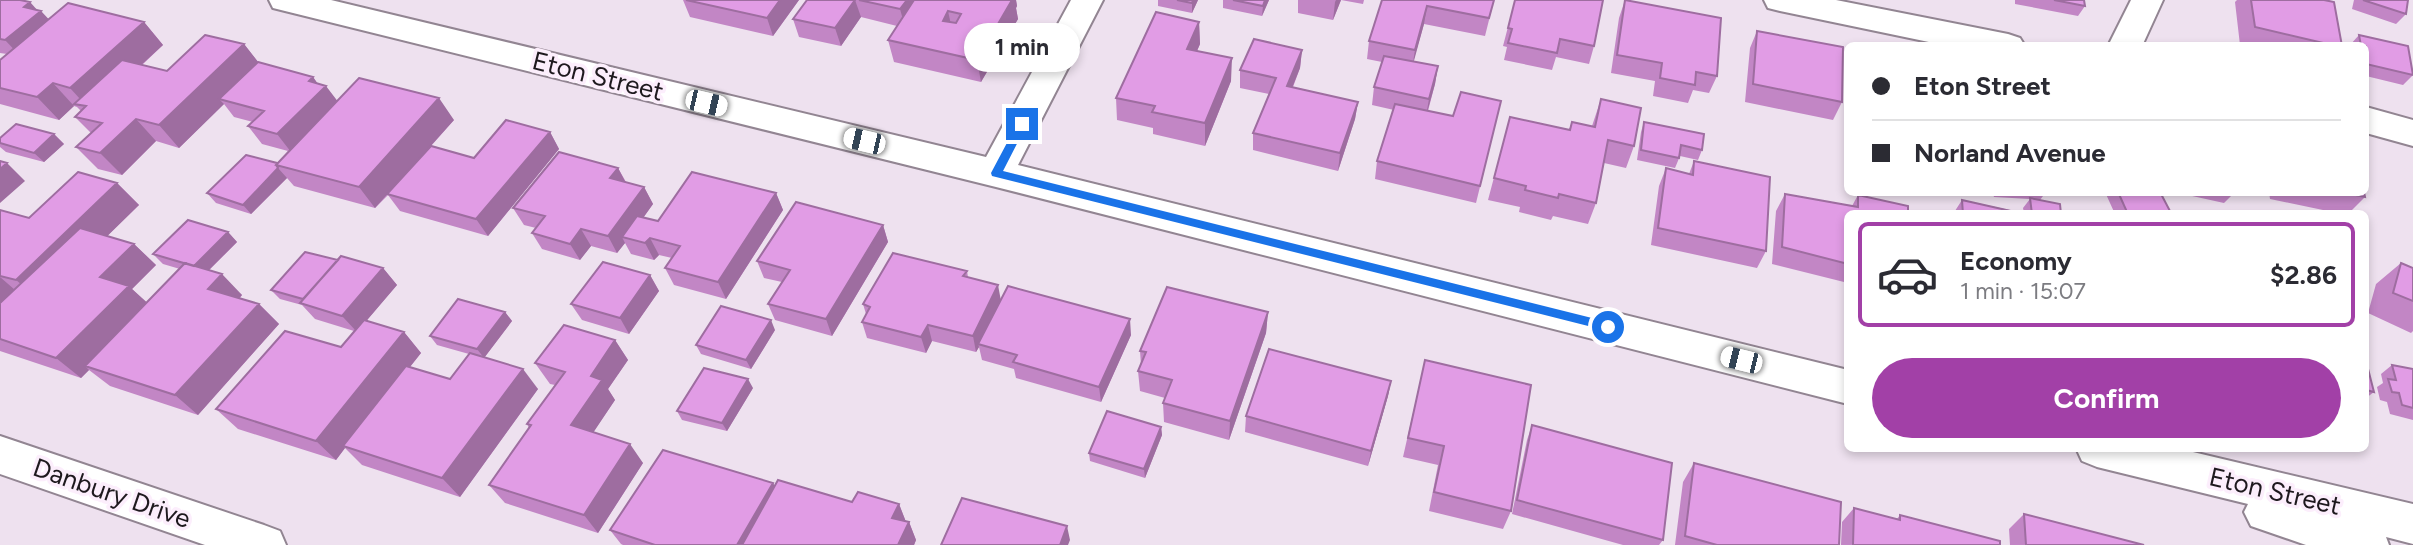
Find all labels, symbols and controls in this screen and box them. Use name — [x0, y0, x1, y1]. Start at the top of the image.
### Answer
callout: 1 min — [964, 23, 1080, 72]
text: 1 min — [995, 33, 1049, 61]
street label: Eton Street — [529, 44, 667, 108]
text: Eton Street — [1914, 70, 2051, 102]
car — [684, 88, 729, 118]
route end — [1006, 108, 1038, 140]
car — [842, 126, 887, 156]
text: Norland Avenue — [1914, 137, 2106, 169]
icon: car — [1876, 243, 1939, 306]
text: Economy — [1960, 245, 2072, 277]
text: $2.86 — [2270, 259, 2337, 291]
text: 1 min · 15:07 — [1960, 277, 2086, 305]
route start — [1592, 311, 1624, 343]
car — [1719, 345, 1764, 375]
button: Confirm — [1872, 358, 2341, 438]
street label: Danbury Drive — [29, 451, 195, 535]
street label: Eton Street — [2206, 460, 2344, 522]

